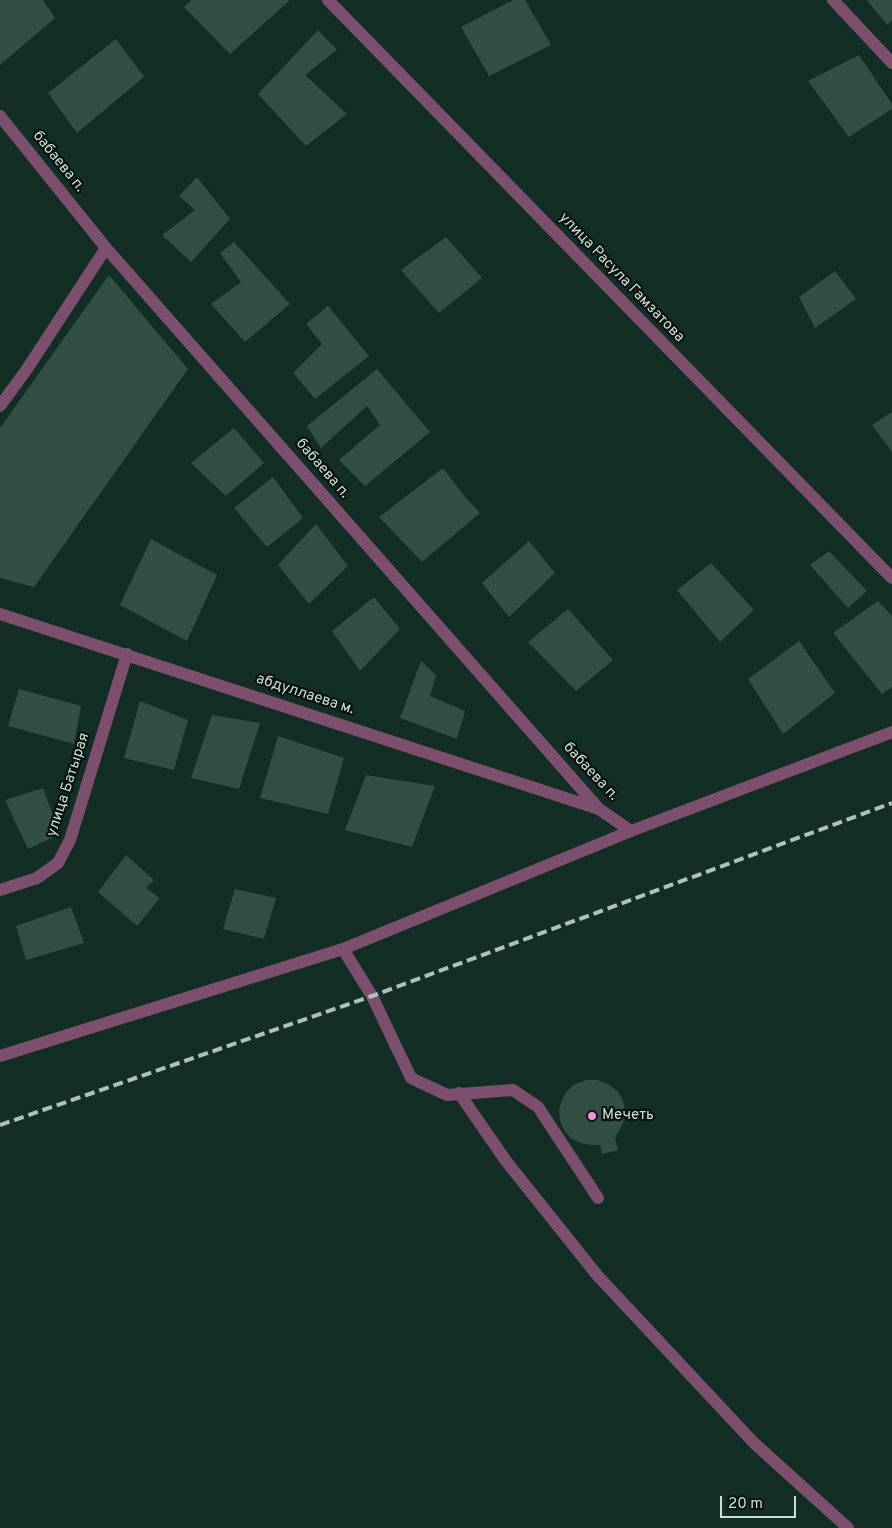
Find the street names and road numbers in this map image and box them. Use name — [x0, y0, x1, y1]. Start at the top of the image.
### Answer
street label: бабаева п. — [28, 128, 88, 196]
street label: улица Расула Гамзатова — [554, 209, 688, 347]
street label: бабаева п. — [291, 436, 353, 502]
street label: абдуллаева м. — [254, 671, 356, 719]
street label: улица Батырая — [44, 731, 94, 839]
street label: бабаева п. — [559, 739, 621, 805]

